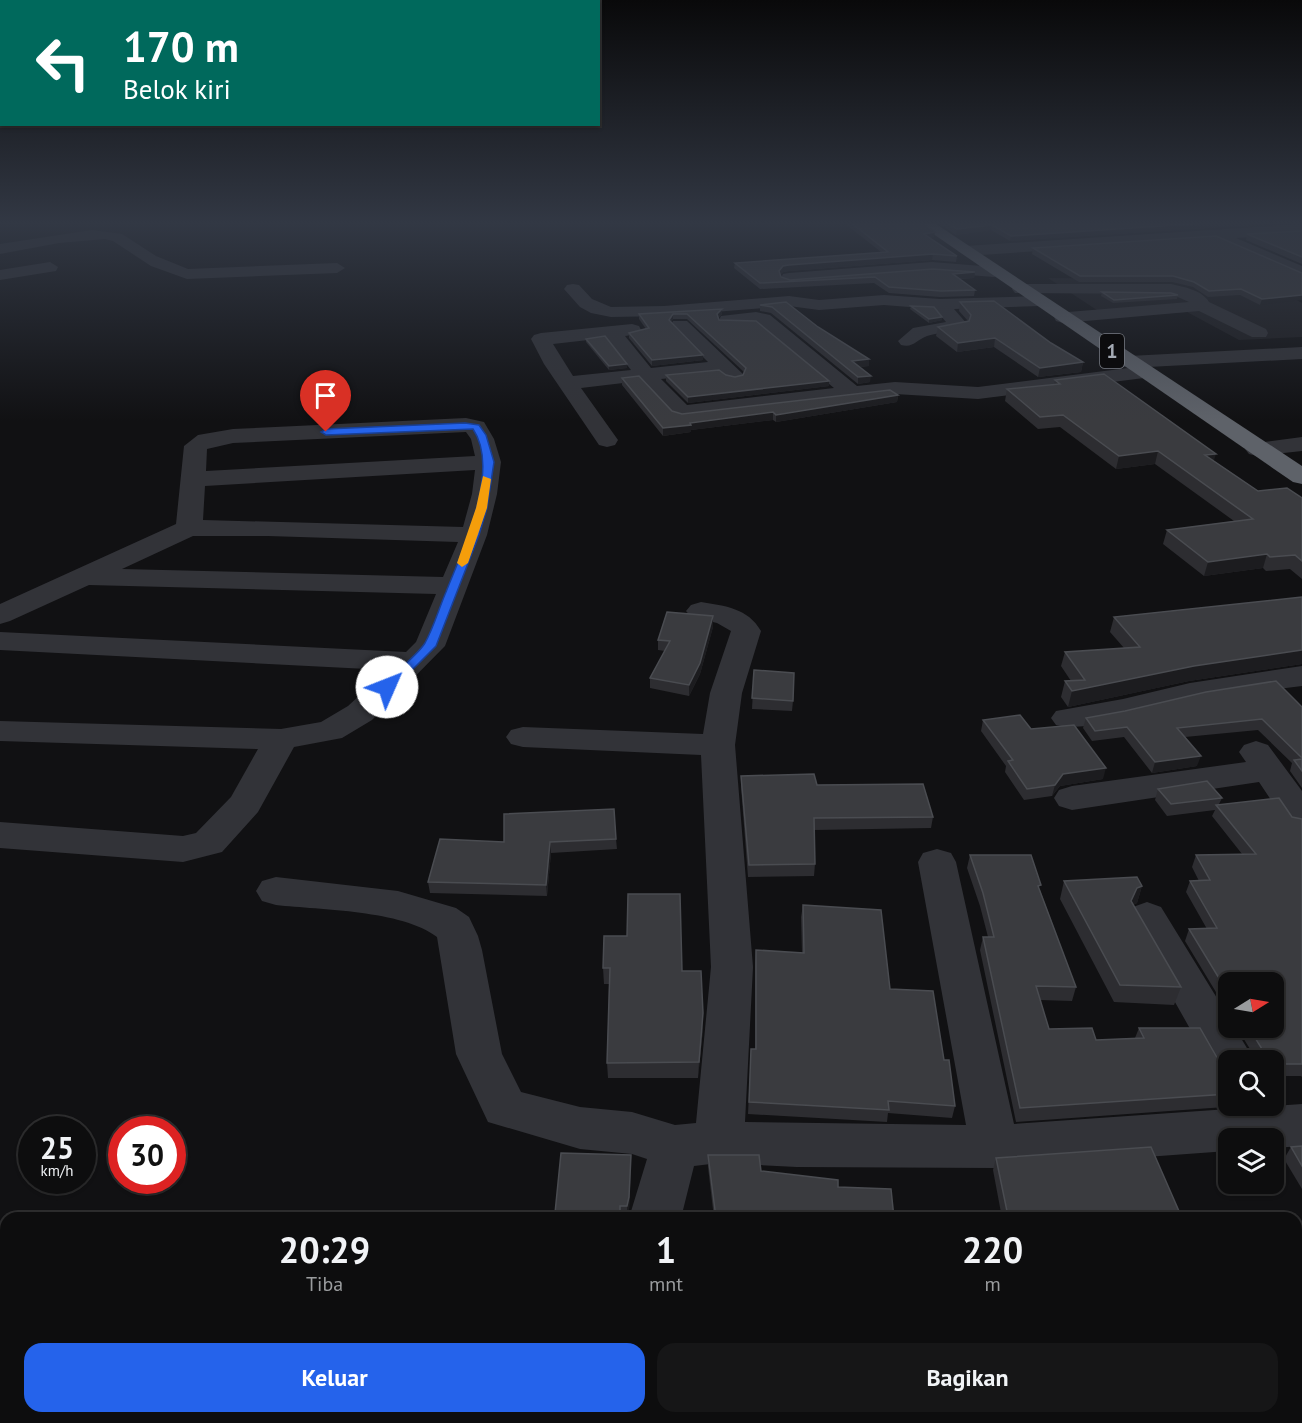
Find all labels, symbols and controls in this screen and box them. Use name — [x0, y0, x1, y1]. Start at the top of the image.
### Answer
text: 170 m — [123, 19, 239, 74]
icon: left — [24, 24, 102, 102]
text: Belok kiri — [123, 72, 231, 106]
road number: 1 — [1100, 334, 1124, 368]
pin — [300, 370, 351, 432]
icon: arrive — [309, 379, 342, 412]
position arrow — [355, 655, 419, 719]
north arrow — [1218, 972, 1284, 1038]
map controls — [1218, 972, 1284, 1194]
button: search — [1218, 1050, 1284, 1116]
speed limit sign: 30 — [108, 1116, 186, 1194]
text: 25 — [40, 1128, 74, 1167]
button: layers — [1218, 1128, 1284, 1194]
text: km/h — [41, 1161, 73, 1180]
text: 20:29 — [279, 1226, 370, 1273]
text: 1 — [656, 1226, 676, 1273]
text: 220 — [962, 1226, 1023, 1273]
text: Tiba — [306, 1271, 343, 1297]
text: mnt — [649, 1271, 683, 1297]
text: m — [984, 1271, 1001, 1297]
button: Keluar — [24, 1343, 645, 1412]
button: Bagikan — [657, 1343, 1278, 1412]

